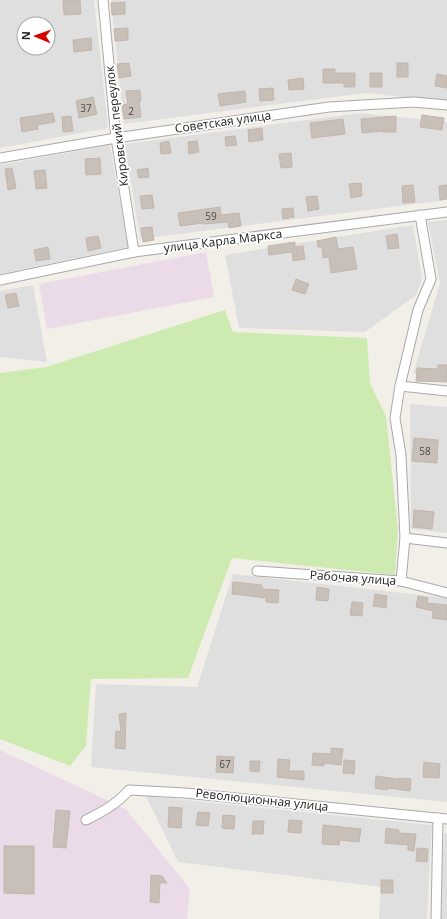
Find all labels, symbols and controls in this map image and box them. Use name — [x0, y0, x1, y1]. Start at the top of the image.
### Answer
north arrow — [16, 16, 56, 56]
text: N — [18, 31, 33, 40]
street label: Кировский переулок — [101, 64, 132, 187]
house number: 37 — [80, 101, 92, 115]
house number: 2 — [128, 104, 134, 118]
street label: Советская улица — [174, 106, 272, 137]
house number: 59 — [205, 209, 217, 223]
street label: улица Карла Маркса — [163, 225, 283, 256]
house number: 58 — [419, 444, 431, 458]
street label: Рабочая улица — [309, 566, 397, 589]
house number: 67 — [219, 757, 231, 771]
street label: Революционная улица — [195, 784, 329, 815]

